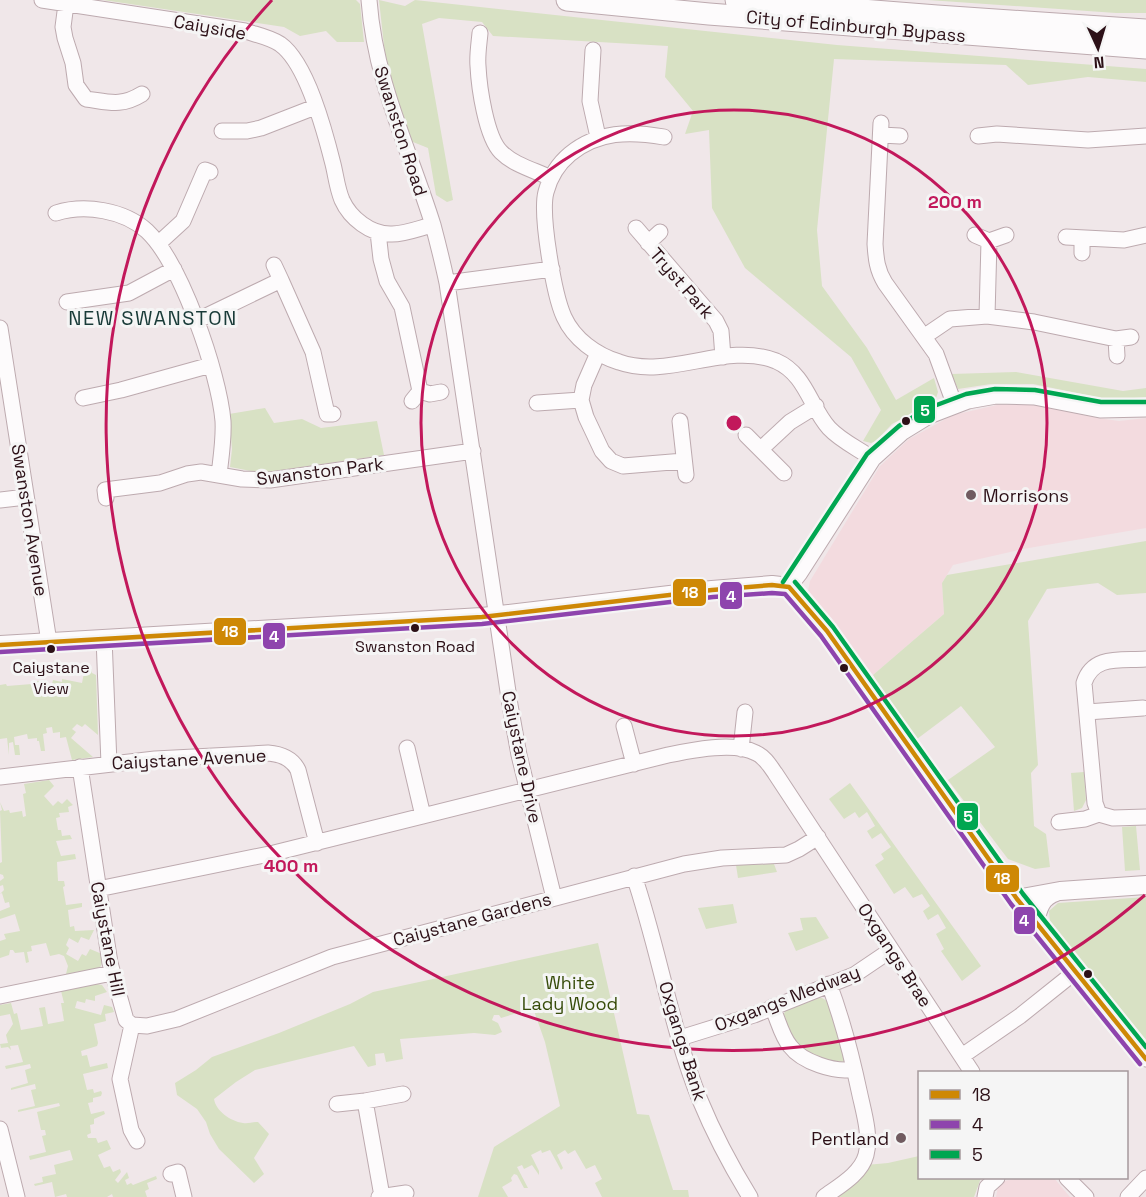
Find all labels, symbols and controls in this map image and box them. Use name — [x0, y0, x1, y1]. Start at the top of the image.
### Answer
street label: City of Edinburgh Bypass — [745, 5, 967, 47]
street label: Caiyside — [172, 9, 248, 45]
north arrow — [1068, 18, 1128, 78]
text: N — [1093, 52, 1105, 73]
street label: Swanston Road — [369, 63, 433, 199]
text: 200 m — [928, 190, 982, 213]
street label: Tryst Park — [645, 243, 719, 323]
district label: NEW SWANSTON — [68, 305, 238, 331]
line badge: 5 — [913, 395, 936, 424]
text: 5 — [920, 400, 930, 421]
centre of rings — [724, 413, 744, 433]
unlabelled marker — [900, 415, 912, 427]
street label: Swanston Avenue — [7, 442, 53, 598]
street label: Swanston Park — [255, 452, 385, 490]
place label: Morrisons — [983, 484, 1069, 507]
marker: Morrisons — [964, 488, 978, 502]
line badge: 18 — [672, 578, 707, 607]
line badge: 4 — [719, 581, 743, 610]
text: 18 — [682, 582, 699, 603]
text: 4 — [726, 586, 736, 607]
line badge: 18 — [213, 617, 247, 646]
text: 18 — [222, 621, 239, 642]
line badge: 4 — [262, 622, 286, 650]
marker: Swanston Road — [409, 622, 421, 634]
text: 4 — [269, 626, 279, 647]
place label: Swanston Road — [355, 636, 475, 657]
marker: Caiystane View — [45, 643, 57, 655]
place label: Caiystane View — [12, 657, 90, 699]
unlabelled marker — [838, 662, 850, 674]
street label: Caiystane Drive — [497, 689, 547, 825]
street label: Caiystane Avenue — [111, 743, 267, 775]
line badge: 5 — [956, 802, 979, 831]
text: 5 — [963, 806, 973, 827]
text: 400 m — [264, 854, 318, 877]
line badge: 18 — [985, 864, 1020, 893]
text: 18 — [994, 868, 1011, 889]
street label: Caiystane Hill — [86, 880, 130, 998]
street label: Caiystane Gardens — [390, 887, 554, 951]
street label: Oxgangs Brae — [853, 898, 937, 1012]
line badge: 4 — [1013, 906, 1036, 935]
text: 4 — [1019, 910, 1029, 931]
street label: Oxgangs Medway — [711, 960, 863, 1036]
unlabelled marker — [1082, 968, 1094, 980]
park label: White Lady Wood — [522, 971, 618, 1015]
street label: Oxgangs Bank — [654, 978, 712, 1104]
legend — [918, 1071, 1128, 1179]
text: 18 — [972, 1083, 991, 1106]
text: 4 — [972, 1113, 983, 1136]
place label: Pentland — [811, 1127, 889, 1150]
marker: Pentland — [894, 1131, 908, 1145]
text: 5 — [972, 1143, 983, 1166]

